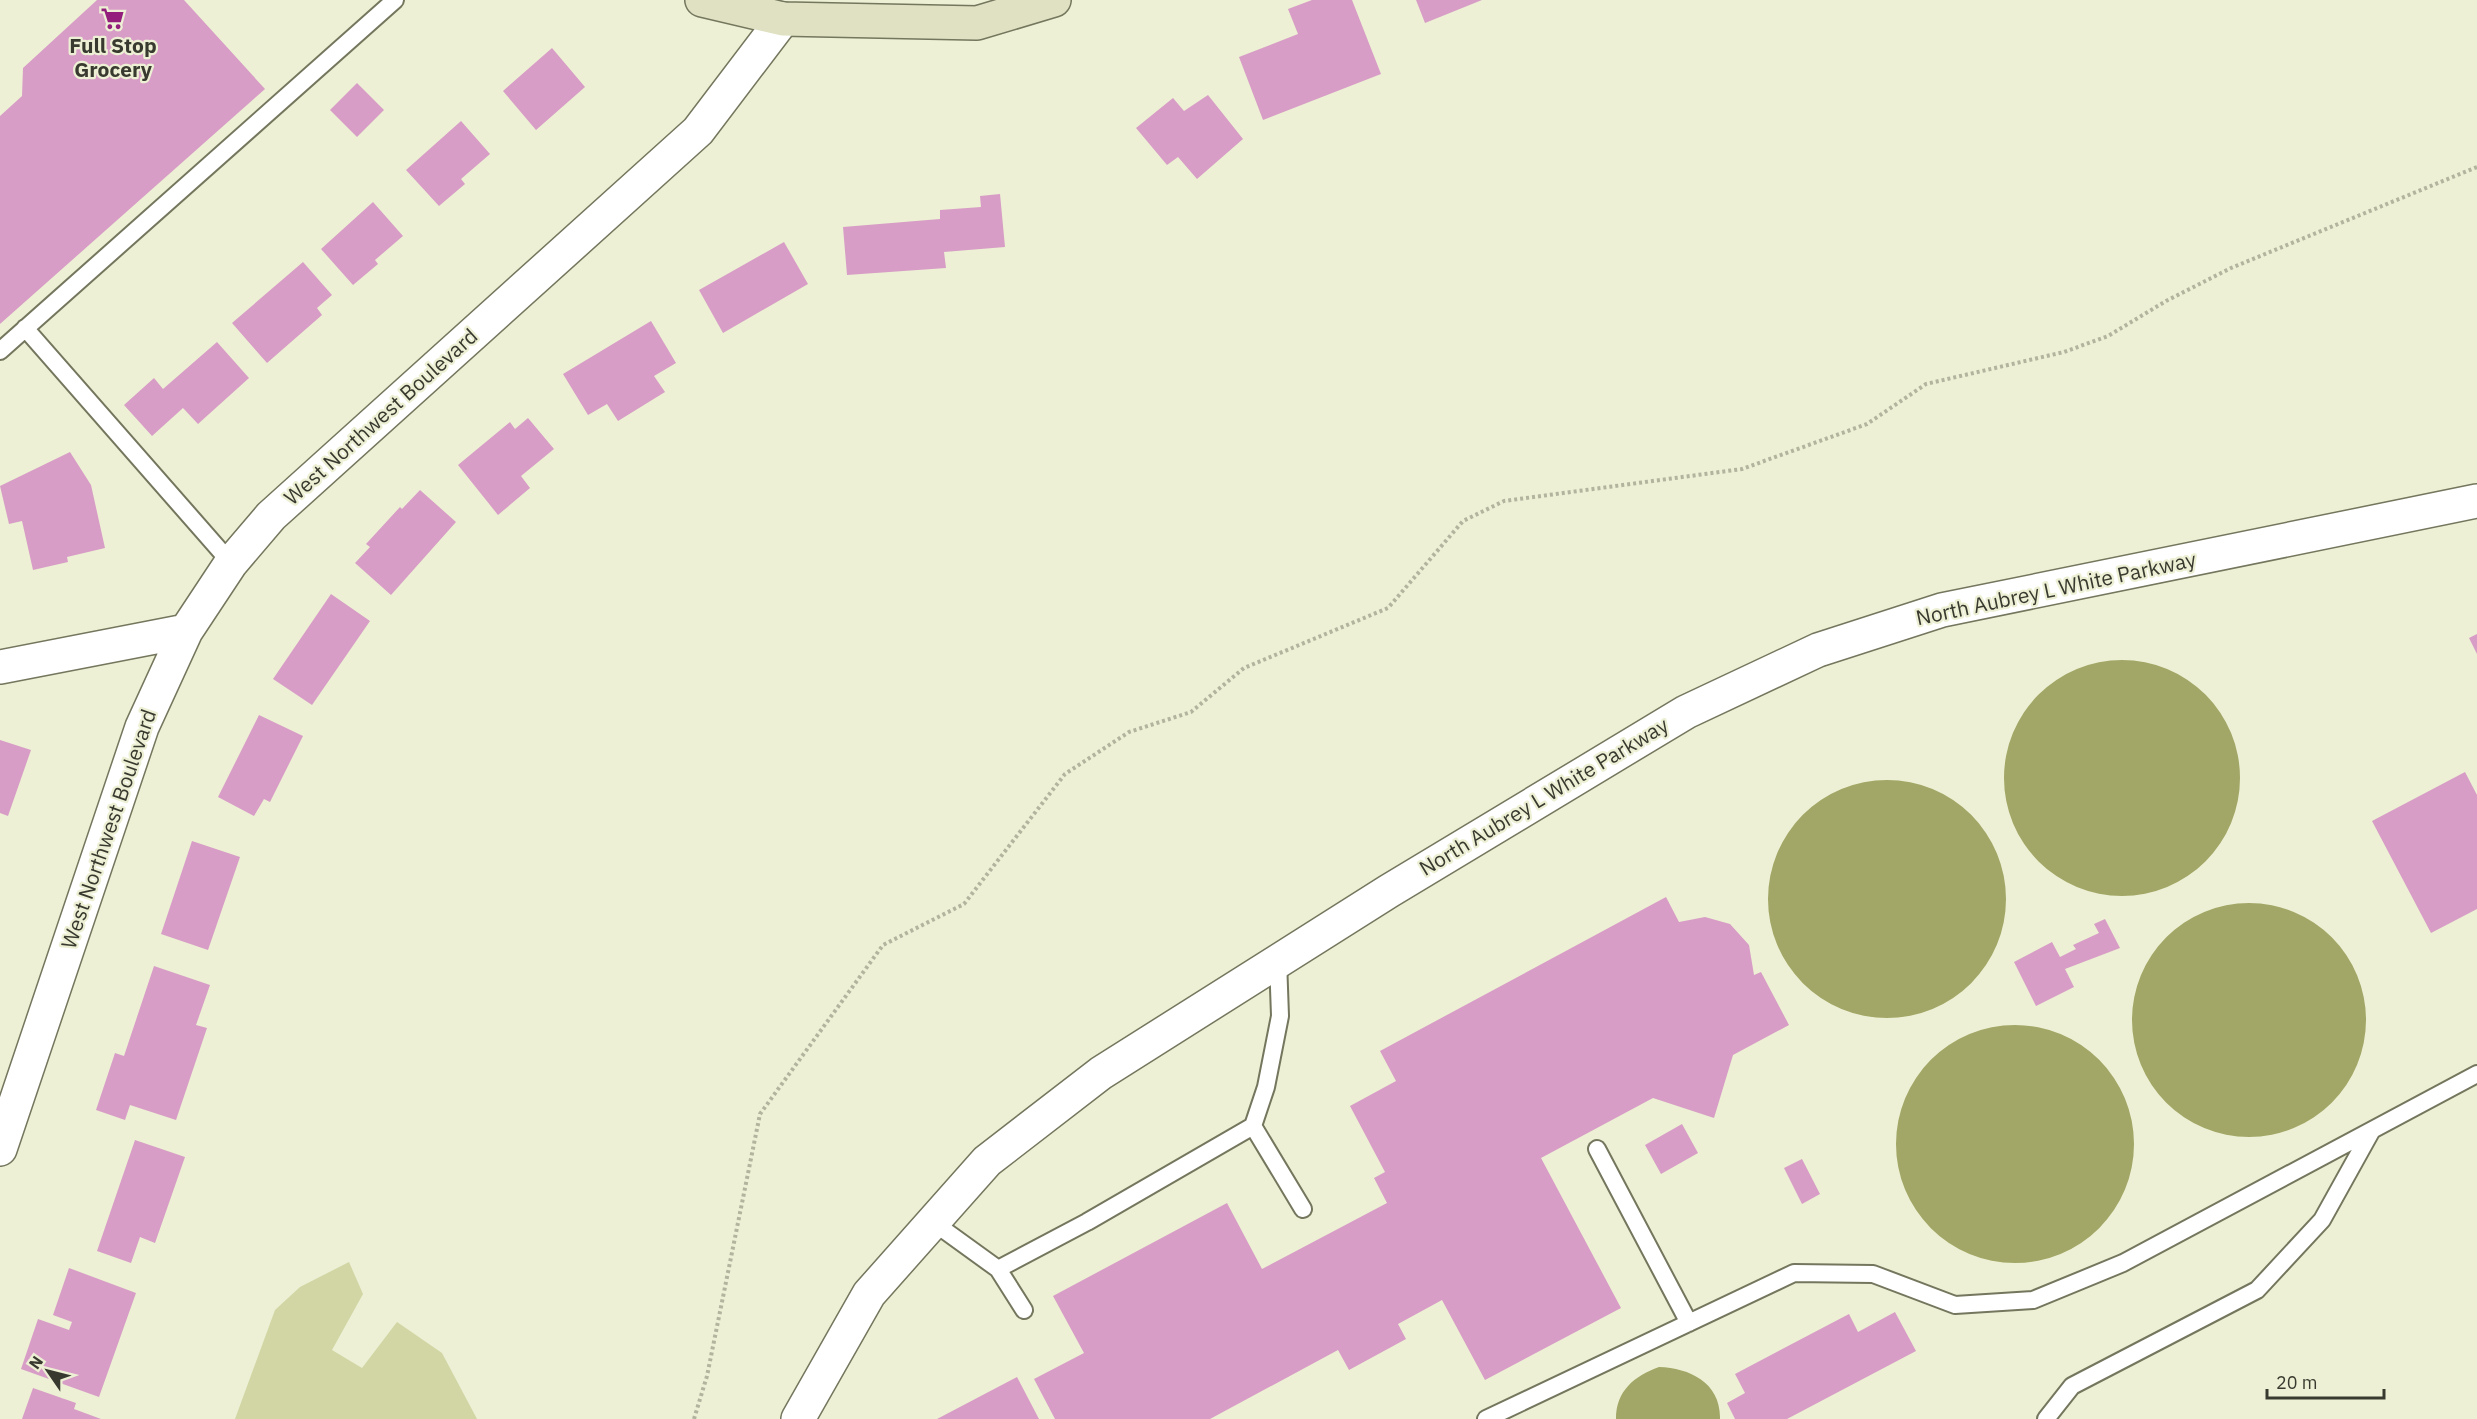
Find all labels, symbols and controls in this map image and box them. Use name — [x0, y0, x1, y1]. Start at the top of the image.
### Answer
supermarket icon: Full Stop Grocery — [100, 5, 126, 31]
place label: Full Stop Grocery — [69, 31, 157, 83]
street label: West Northwest Boulevard — [278, 322, 483, 511]
street label: North Aubrey L White Parkway — [1913, 545, 2199, 631]
street label: West Northwest Boulevard — [54, 705, 162, 952]
street label: North Aubrey L White Parkway — [1414, 710, 1674, 882]
north arrow — [18, 1341, 78, 1401]
text: N — [24, 1352, 47, 1373]
scale bar — [2267, 1362, 2384, 1400]
text: 20 m — [2276, 1371, 2318, 1394]

